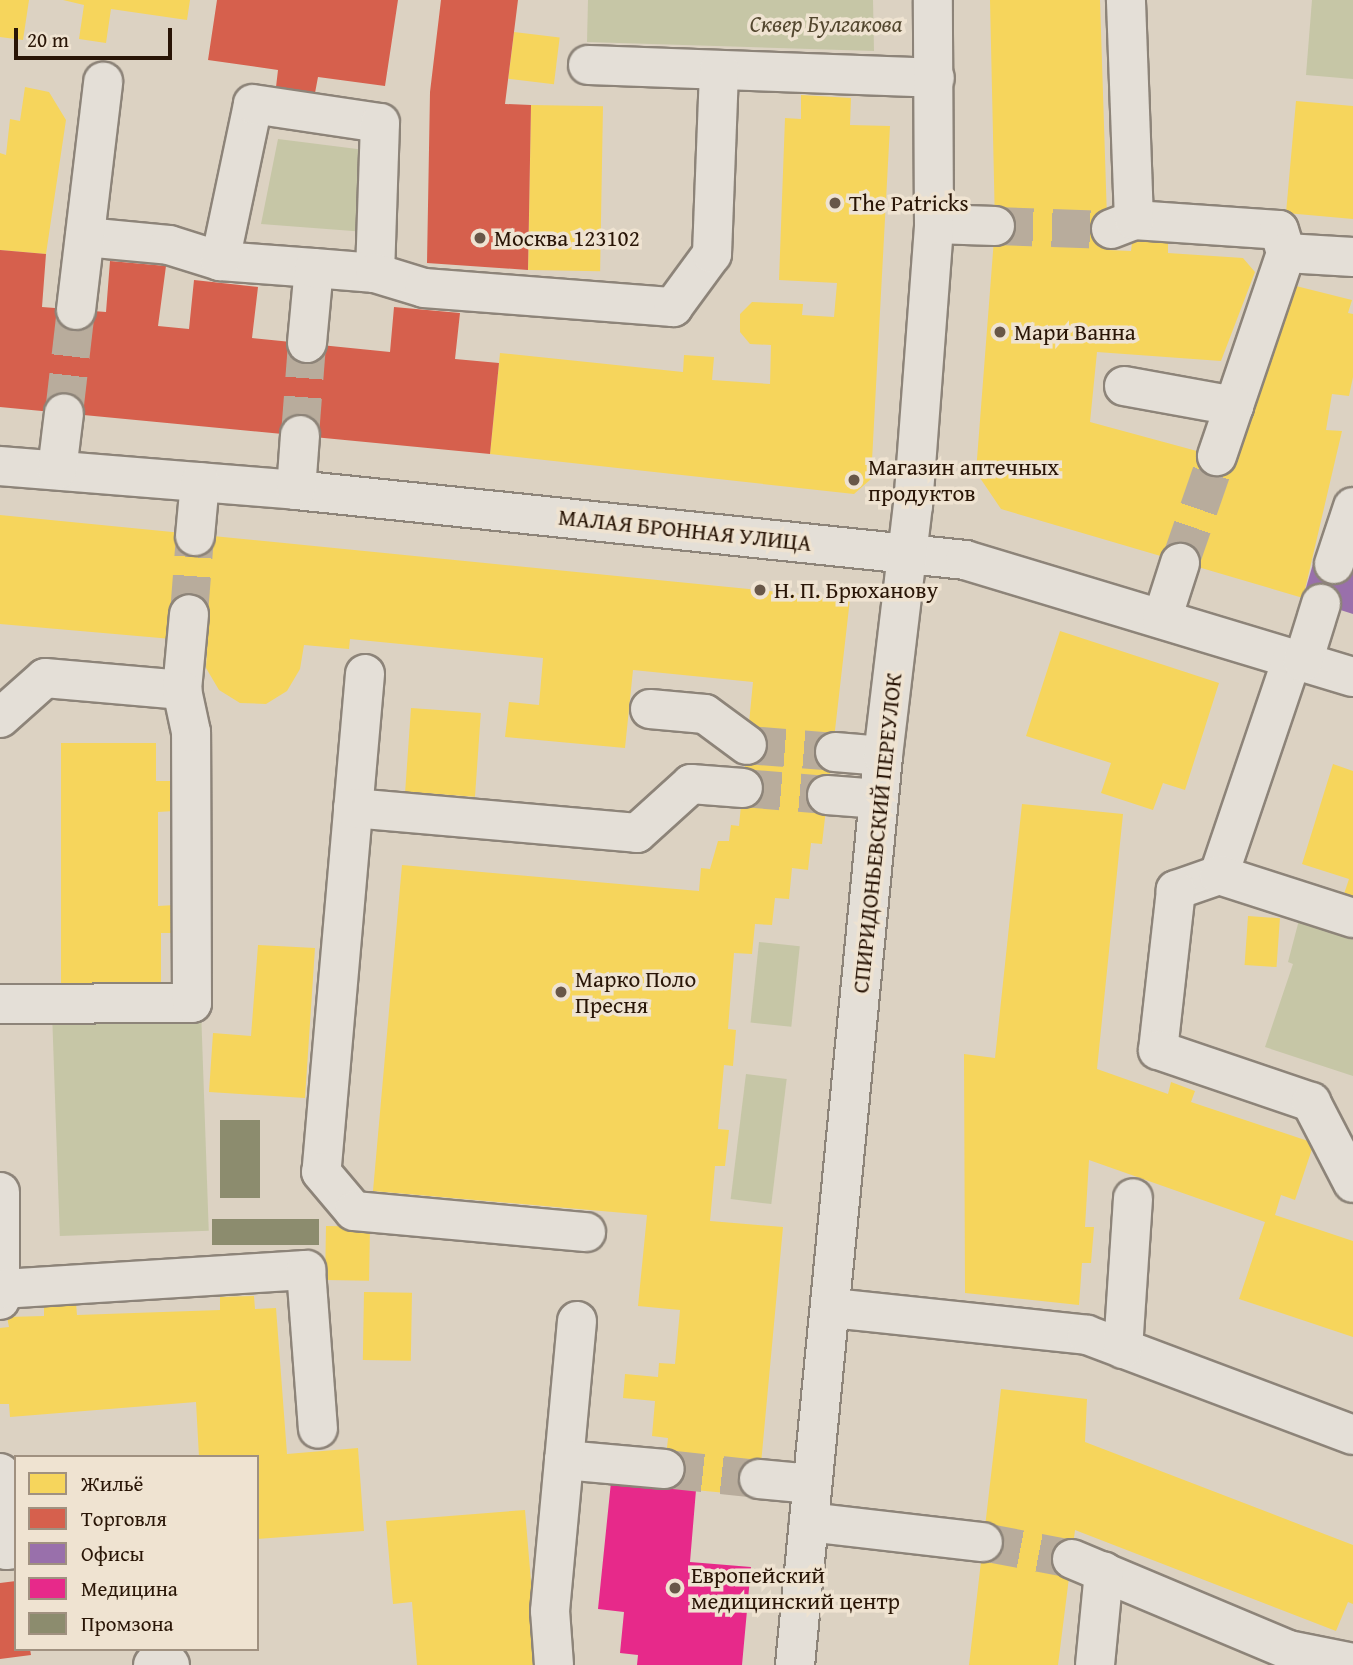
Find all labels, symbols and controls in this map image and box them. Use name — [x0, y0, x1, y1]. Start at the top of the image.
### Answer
park label: Сквер Булгакова — [750, 10, 902, 38]
scale bar — [18, 14, 175, 58]
text: 20 m — [27, 24, 69, 55]
place label: The Patricks — [849, 189, 969, 217]
marker: The Patricks — [827, 195, 843, 211]
place label: Москва 123102 — [494, 224, 640, 252]
marker: Москва 123102 — [472, 230, 488, 246]
place label: Мари Ванна — [1014, 318, 1136, 346]
marker: Мари Ванна — [992, 324, 1008, 340]
place label: Магазин аптечных продуктов — [868, 453, 1059, 507]
marker: Магазин аптечных продуктов — [846, 472, 862, 488]
street label: МАЛАЯ БРОННАЯ УЛИЦА — [557, 503, 813, 557]
place label: Н. П. Брюханову — [774, 576, 938, 604]
marker: Н. П. Брюханову — [752, 582, 768, 598]
street label: СПИРИДОНЬЕВСКИЙ ПЕРЕУЛОК — [846, 671, 908, 995]
place label: Марко Поло Пресня — [575, 965, 696, 1019]
marker: Марко Поло Пресня — [553, 984, 569, 1000]
legend — [14, 1455, 259, 1651]
text: Жильё — [81, 1468, 143, 1499]
text: Торговля — [81, 1503, 167, 1534]
text: Офисы — [81, 1538, 144, 1569]
place label: Европейский медицинский центр — [691, 1561, 900, 1615]
text: Медицина — [81, 1573, 178, 1604]
marker: Европейский медицинский центр — [665, 1578, 685, 1598]
text: Промзона — [81, 1608, 174, 1639]

